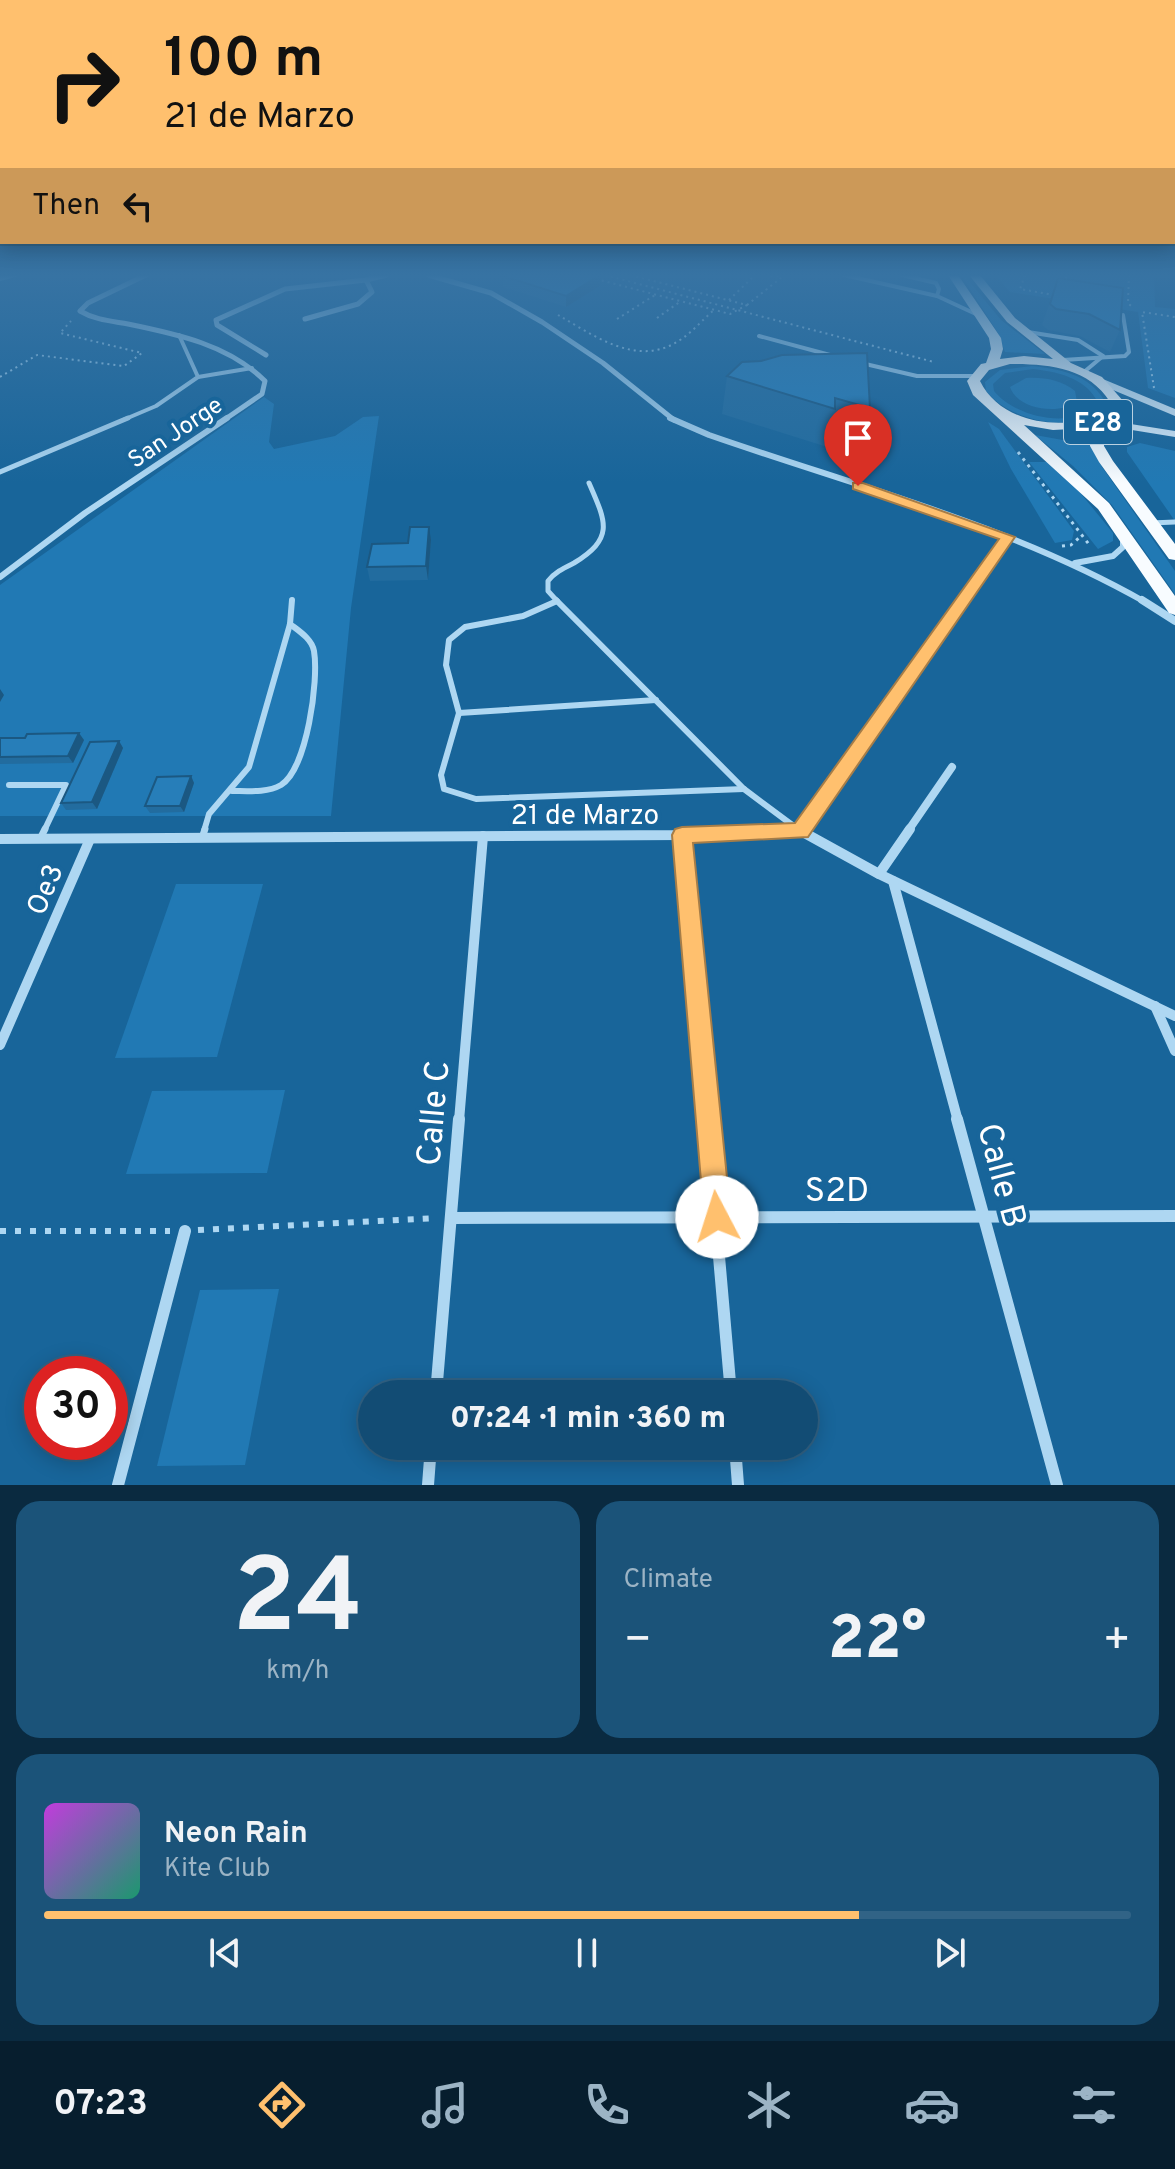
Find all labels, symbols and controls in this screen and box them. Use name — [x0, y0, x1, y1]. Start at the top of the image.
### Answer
text: 100 m — [164, 26, 323, 96]
icon: right — [32, 32, 136, 136]
text: 21 de Marzo — [164, 95, 355, 141]
icon: left — [116, 184, 160, 228]
text: Then — [32, 188, 100, 225]
street label: San Jorge — [123, 391, 229, 476]
road number: E28 — [1064, 400, 1132, 444]
pin — [824, 404, 892, 486]
icon: arrive — [836, 416, 880, 460]
street label: 21 de Marzo — [511, 799, 659, 835]
street label: Oe3 — [20, 859, 74, 921]
street label: Calle C — [409, 1059, 462, 1168]
street label: Calle B — [965, 1119, 1034, 1233]
street label: S2D — [805, 1171, 869, 1214]
position arrow — [675, 1175, 759, 1259]
speed limit sign: 30 — [24, 1356, 128, 1460]
text: 07:24 · 1 min · 360 m — [450, 1401, 726, 1438]
text: 24 — [233, 1537, 363, 1669]
text: Climate — [624, 1564, 713, 1597]
text: 22° — [828, 1604, 926, 1680]
text: − — [624, 1614, 652, 1670]
text: + — [1103, 1614, 1131, 1670]
text: km/h — [266, 1655, 329, 1688]
text: Neon Rain — [164, 1816, 308, 1853]
text: Kite Club — [164, 1853, 270, 1886]
icon: previous — [203, 1931, 247, 1975]
icon: pause — [565, 1931, 609, 1975]
icon: next — [928, 1931, 972, 1975]
icon: directions — [254, 2077, 310, 2133]
icon: music — [417, 2077, 473, 2133]
icon: phone — [579, 2077, 635, 2133]
icon: climate — [741, 2077, 797, 2133]
icon: car — [904, 2077, 960, 2133]
icon: filters — [1066, 2077, 1122, 2133]
text: 07:23 — [53, 2082, 148, 2128]

